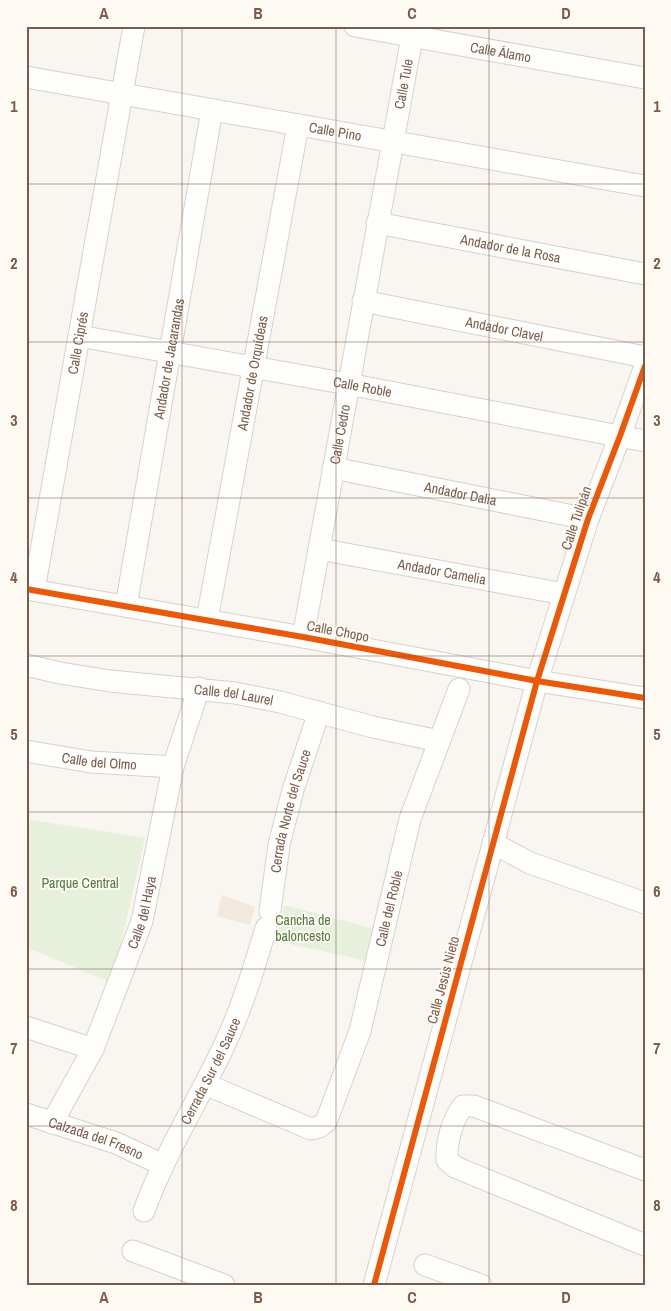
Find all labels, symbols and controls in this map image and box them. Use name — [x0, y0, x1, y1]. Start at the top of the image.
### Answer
text: A — [99, 2, 109, 24]
text: B — [253, 2, 263, 24]
text: C — [407, 2, 417, 24]
text: D — [561, 2, 571, 24]
street label: Calle Álamo — [469, 38, 532, 66]
street label: Calle Tule — [390, 58, 417, 111]
text: 1 — [10, 95, 18, 117]
text: 1 — [653, 95, 661, 117]
street label: Calle Pino — [308, 118, 363, 145]
street label: Andador de la Rosa — [458, 230, 563, 267]
text: 2 — [10, 252, 18, 274]
text: 2 — [653, 252, 661, 274]
street label: Andador de Jacarandas — [149, 297, 188, 421]
street label: Calle Ciprés — [63, 310, 92, 376]
street label: Andador Clavel — [463, 312, 545, 346]
street label: Andador de Orquídeas — [233, 314, 272, 433]
street label: Calle Roble — [332, 373, 393, 401]
street label: Calle Cedro — [326, 403, 354, 466]
text: 3 — [10, 409, 18, 431]
text: 3 — [653, 409, 661, 431]
street label: Andador Dalia — [422, 477, 499, 510]
street label: Calle Tulipán — [557, 484, 595, 552]
street label: Andador Camelia — [395, 554, 488, 589]
text: 4 — [10, 566, 18, 588]
text: 4 — [653, 566, 661, 588]
street label: Calle Chopo — [305, 616, 371, 646]
street label: Calle del Laurel — [193, 680, 275, 709]
text: 5 — [10, 723, 18, 745]
text: 5 — [653, 723, 661, 745]
street label: Cerrada Norte del Sauce — [266, 747, 315, 874]
street label: Calle del Olmo — [60, 748, 137, 774]
street label: Calle del Roble — [371, 868, 407, 949]
park label: Parque Central — [41, 874, 119, 892]
street label: Calle del Haya — [123, 874, 160, 951]
text: 6 — [10, 880, 18, 902]
text: 6 — [653, 880, 661, 902]
park label: Cancha de baloncesto — [275, 911, 331, 945]
street label: Calle Jesús Nieto — [423, 934, 463, 1026]
street label: Cerrada Sur del Sauce — [176, 1015, 244, 1128]
text: 7 — [10, 1037, 18, 1059]
text: 7 — [653, 1037, 661, 1059]
street label: Calzada del Fresno — [46, 1113, 146, 1164]
text: 8 — [10, 1194, 18, 1216]
text: 8 — [653, 1194, 661, 1216]
text: A — [99, 1286, 109, 1308]
text: B — [253, 1286, 263, 1308]
text: C — [407, 1286, 417, 1308]
text: D — [561, 1286, 571, 1308]

